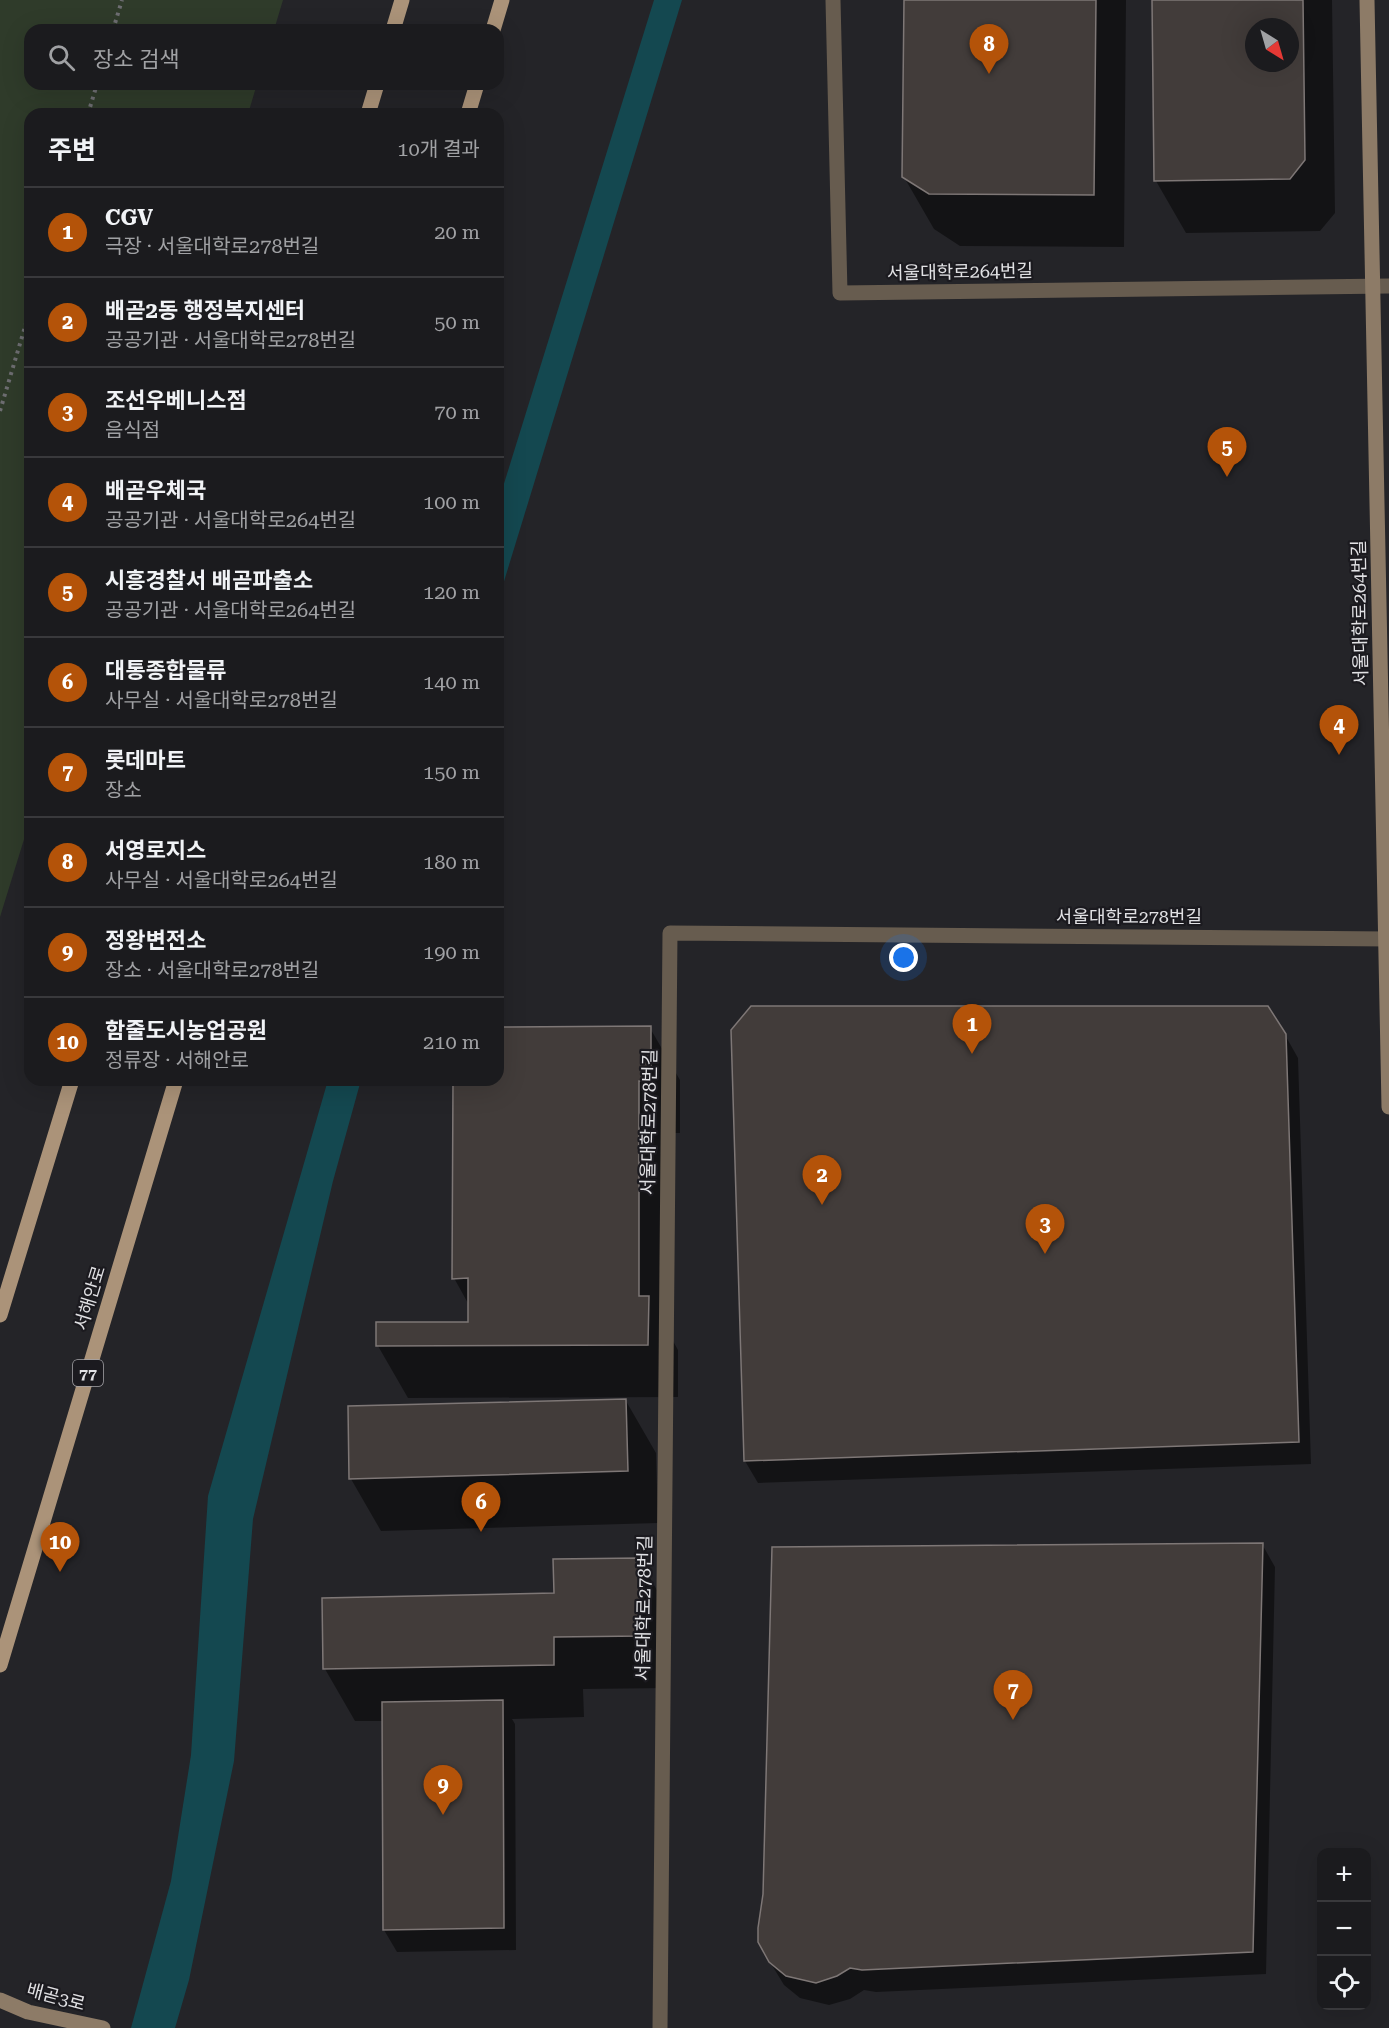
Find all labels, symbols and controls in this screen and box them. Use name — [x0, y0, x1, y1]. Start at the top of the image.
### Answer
north arrow — [1245, 18, 1299, 72]
search box — [24, 24, 504, 90]
pin: 8 — [970, 25, 1008, 74]
icon: search — [45, 41, 78, 74]
text: 장소 검색 — [93, 47, 180, 72]
text: 주변 — [48, 135, 96, 165]
text: 10개 결과 — [397, 137, 480, 161]
text: CGV — [105, 205, 153, 230]
text: 1 — [62, 220, 73, 244]
text: 20 m — [434, 220, 480, 244]
text: 극장 · 서울대학로278번길 — [105, 234, 319, 258]
street label: 서울대학로264번길 — [887, 260, 1033, 283]
text: 배곧2동 행정복지센터 — [105, 298, 305, 323]
text: 2 — [62, 310, 73, 334]
text: 50 m — [434, 310, 480, 334]
text: 공공기관 · 서울대학로278번길 — [105, 328, 356, 352]
text: 조선우베니스점 — [105, 388, 247, 413]
text: 3 — [62, 400, 73, 424]
text: 70 m — [434, 400, 480, 424]
text: 음식점 — [105, 418, 160, 442]
pin: 5 — [1208, 428, 1246, 477]
text: 배곧우체국 — [105, 478, 206, 503]
text: 4 — [62, 490, 73, 514]
text: 100 m — [423, 490, 480, 514]
text: 공공기관 · 서울대학로264번길 — [105, 508, 356, 532]
street label: 서울대학로264번길 — [1348, 540, 1371, 686]
text: 시흥경찰서 배곧파출소 — [105, 568, 313, 593]
text: 5 — [62, 580, 73, 604]
text: 120 m — [423, 580, 480, 604]
text: 공공기관 · 서울대학로264번길 — [105, 598, 356, 622]
text: 대통종합물류 — [105, 658, 226, 683]
text: 6 — [62, 670, 73, 694]
text: 140 m — [423, 670, 480, 694]
text: 사무실 · 서울대학로278번길 — [105, 688, 338, 712]
pin: 4 — [1320, 706, 1358, 755]
text: 롯데마트 — [105, 748, 186, 773]
text: 7 — [62, 760, 73, 784]
text: 150 m — [423, 760, 480, 784]
text: 장소 — [105, 778, 142, 802]
text: 서영로지스 — [105, 838, 206, 863]
text: 8 — [62, 850, 73, 874]
text: 180 m — [423, 850, 480, 874]
text: 사무실 · 서울대학로264번길 — [105, 868, 338, 892]
street label: 서울대학로278번길 — [1056, 906, 1202, 927]
text: 정왕변전소 — [105, 928, 206, 953]
text: 9 — [62, 940, 73, 964]
text: 190 m — [423, 940, 480, 964]
your location — [889, 943, 918, 972]
text: 장소 · 서울대학로278번길 — [105, 958, 319, 982]
pin: 1 — [952, 1004, 992, 1054]
text: 함줄도시농업공원 — [105, 1018, 267, 1043]
text: 10 — [56, 1030, 79, 1054]
text: 210 m — [423, 1030, 480, 1054]
text: 정류장 · 서해안로 — [105, 1048, 249, 1072]
street label: 서울대학로278번길 — [637, 1049, 660, 1195]
pin: 2 — [802, 1156, 842, 1205]
pin: 3 — [1026, 1204, 1064, 1254]
street label: 서해안로 — [70, 1263, 109, 1333]
road number: 77 — [73, 1360, 103, 1386]
pin: 6 — [462, 1482, 500, 1532]
pin: 10 — [40, 1522, 80, 1572]
street label: 서울대학로278번길 — [632, 1535, 655, 1681]
pin: 7 — [994, 1670, 1032, 1720]
pin: 9 — [424, 1766, 462, 1815]
map controls — [1317, 1848, 1371, 2010]
button: + — [1317, 1848, 1371, 1902]
button: − — [1317, 1902, 1371, 1956]
button: locate — [1317, 1956, 1371, 2010]
street label: 배곧3로 — [25, 1979, 88, 2014]

